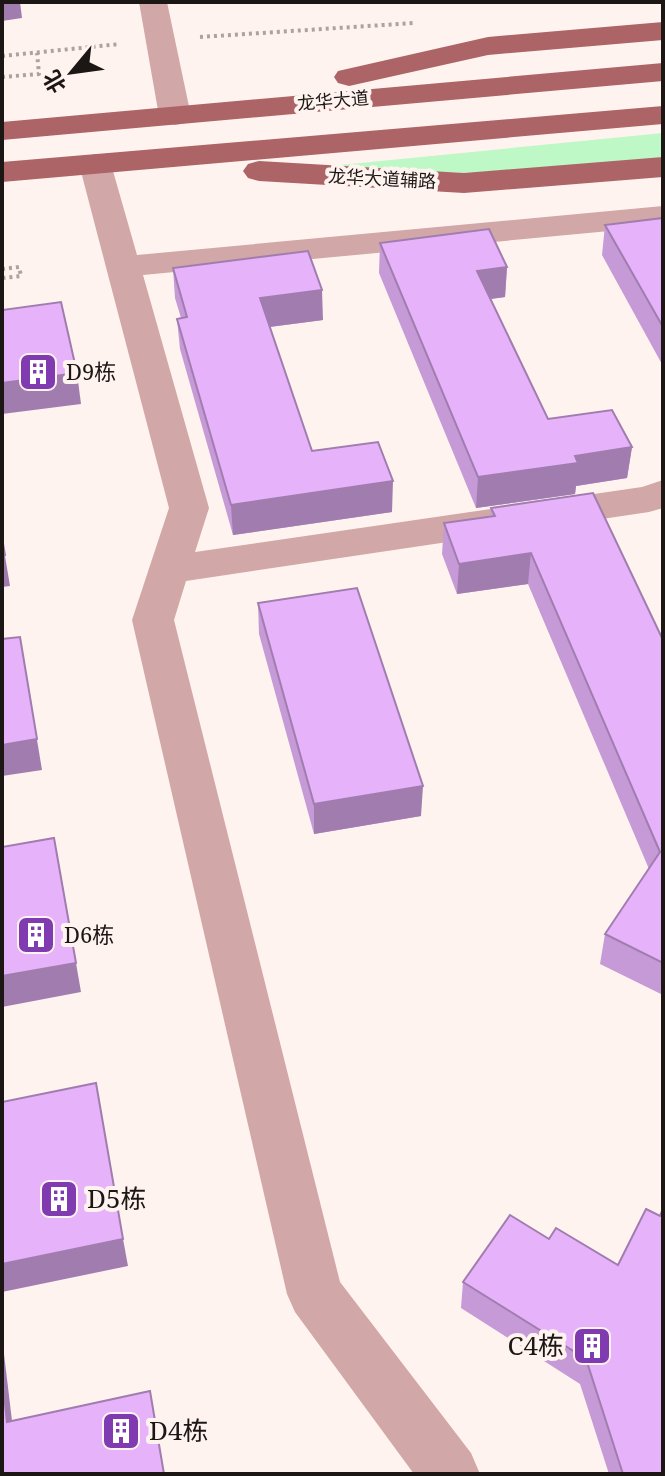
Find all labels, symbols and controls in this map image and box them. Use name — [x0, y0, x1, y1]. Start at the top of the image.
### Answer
north arrow — [32, 32, 112, 112]
text: 北 — [35, 65, 72, 99]
street label: 龙华大道 — [296, 85, 370, 115]
street label: 龙华大道辅路 — [327, 163, 437, 193]
building icon: D9栋 — [17, 351, 59, 393]
place label: D9栋 — [66, 356, 116, 386]
building icon: D6栋 — [15, 914, 57, 956]
place label: D6栋 — [64, 919, 114, 949]
building icon: D5栋 — [38, 1178, 80, 1220]
place label: D5栋 — [87, 1180, 146, 1216]
building icon: C4栋 — [571, 1325, 613, 1367]
place label: C4栋 — [508, 1327, 564, 1363]
building icon: D4栋 — [100, 1410, 142, 1452]
place label: D4栋 — [149, 1412, 208, 1448]

